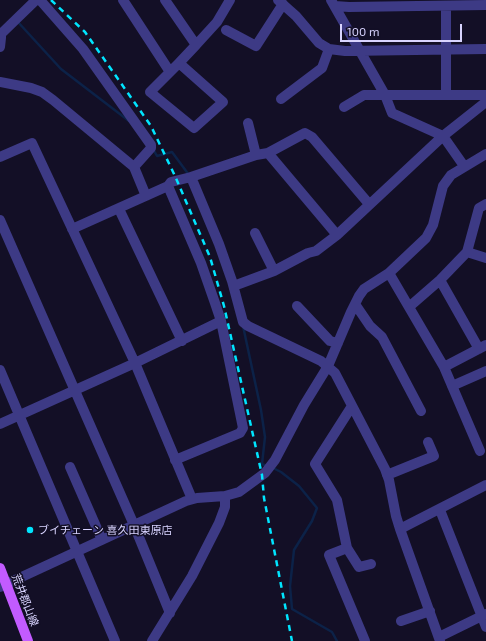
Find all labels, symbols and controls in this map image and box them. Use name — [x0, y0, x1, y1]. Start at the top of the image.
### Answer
scale bar — [342, 16, 464, 42]
text: 100 m — [347, 24, 379, 38]
place label: ブイチェーン 喜久田東原店 — [38, 523, 172, 537]
marker: ブイチェーン 喜久田東原店 — [25, 525, 35, 535]
street label: 荒井郡山線 — [9, 572, 41, 628]

